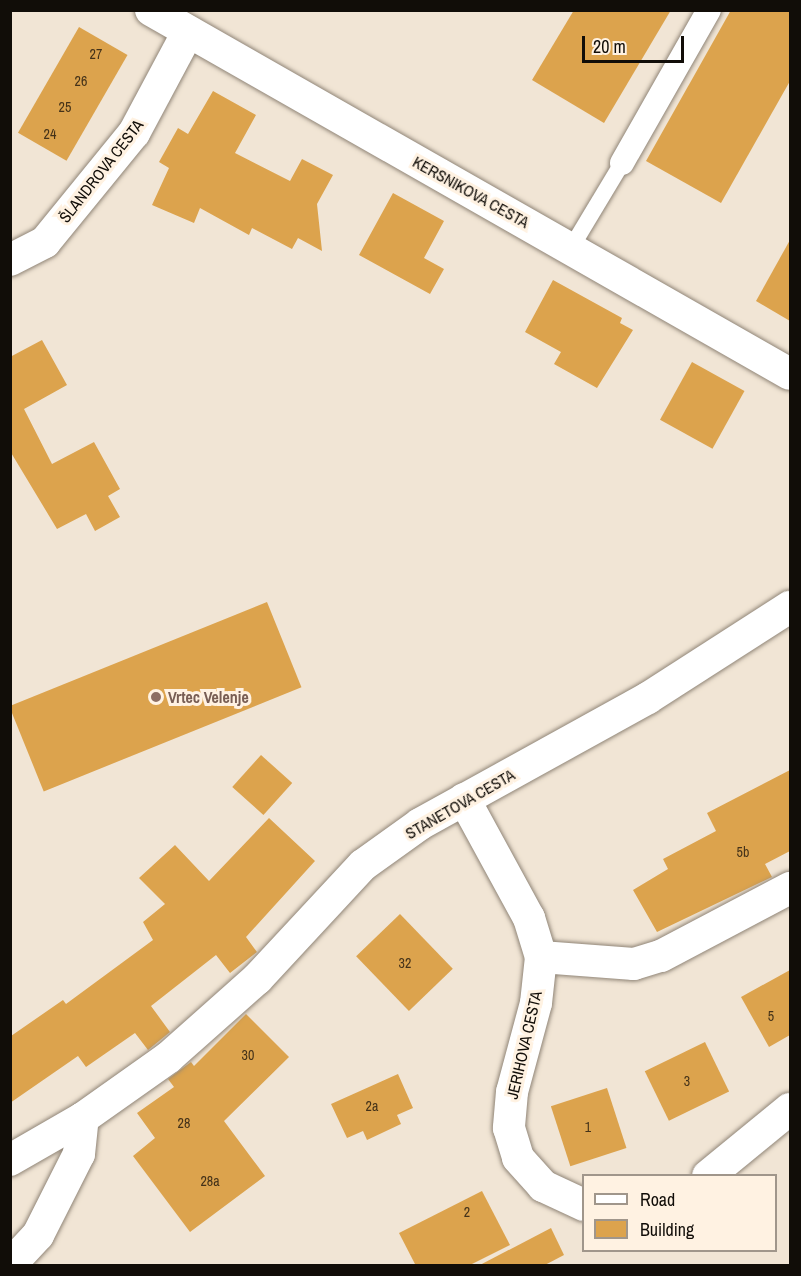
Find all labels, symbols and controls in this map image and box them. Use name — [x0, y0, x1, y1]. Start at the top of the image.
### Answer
scale bar — [585, 24, 687, 62]
text: 20 m — [593, 34, 626, 59]
house number: 27 — [90, 46, 102, 62]
house number: 26 — [75, 73, 87, 89]
house number: 25 — [59, 99, 71, 115]
street label: ŠLANDROVA CESTA — [55, 115, 147, 227]
house number: 24 — [44, 126, 56, 142]
street label: KERSNIKOVA CESTA — [409, 152, 533, 232]
place label: Vrtec Velenje — [168, 687, 249, 707]
marker: Vrtec Velenje — [149, 690, 163, 704]
street label: STANETOVA CESTA — [402, 765, 518, 843]
house number: 5b — [737, 844, 749, 860]
house number: 32 — [399, 955, 411, 971]
street label: JERIHOVA CESTA — [502, 989, 546, 1101]
house number: 5 — [768, 1008, 774, 1024]
house number: 30 — [242, 1047, 254, 1063]
house number: 3 — [684, 1073, 690, 1089]
house number: 2a — [366, 1098, 378, 1114]
house number: 28 — [178, 1115, 190, 1131]
house number: 1 — [585, 1119, 591, 1135]
house number: 28a — [200, 1173, 220, 1189]
legend — [582, 1174, 777, 1252]
text: Road — [640, 1187, 675, 1212]
house number: 2 — [464, 1204, 470, 1220]
text: Building — [640, 1217, 694, 1242]

